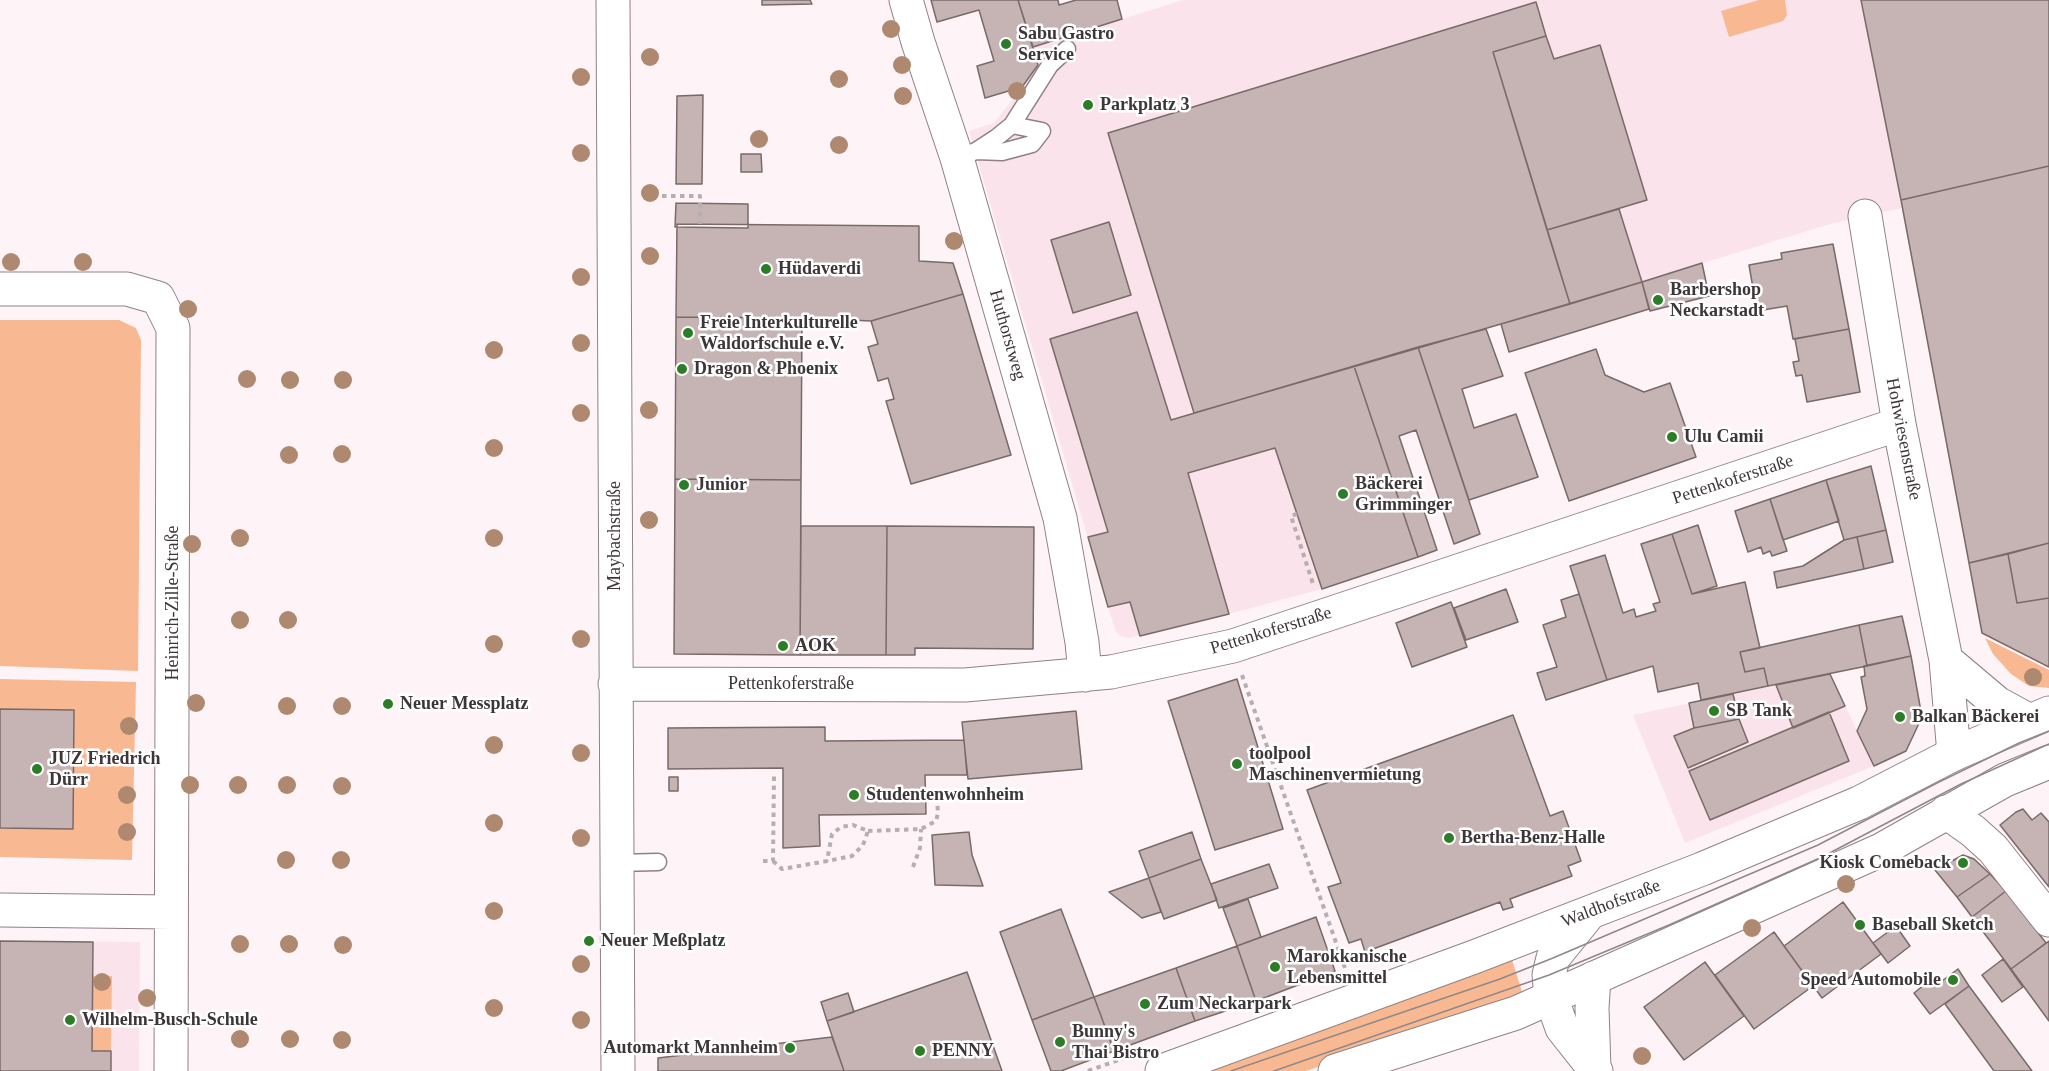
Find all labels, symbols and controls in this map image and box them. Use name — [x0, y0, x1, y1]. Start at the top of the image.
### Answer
place label: Sabu Gastro Service — [1018, 23, 1114, 66]
marker: Sabu Gastro Service — [999, 37, 1013, 51]
place label: Parkplatz 3 — [1100, 94, 1189, 116]
marker: Parkplatz 3 — [1081, 98, 1095, 112]
place label: Hüdaverdi — [778, 258, 861, 280]
marker: Hüdaverdi — [759, 262, 773, 276]
place label: Barbershop Neckarstadt — [1670, 279, 1764, 322]
street label: Huthorstweg — [984, 287, 1030, 383]
marker: Barbershop Neckarstadt — [1651, 293, 1665, 307]
place label: Freie Interkulturelle Waldorfschule e.V. — [700, 312, 858, 354]
marker: Freie Interkulturelle Waldorfschule e.V. — [681, 326, 695, 340]
place label: Dragon & Phoenix — [694, 358, 838, 380]
marker: Dragon & Phoenix — [675, 362, 689, 376]
street label: Hohwiesenstraße — [1881, 376, 1925, 502]
place label: Ulu Camii — [1684, 426, 1764, 448]
marker: Ulu Camii — [1665, 430, 1679, 444]
street label: Pettenkoferstraße — [1670, 450, 1796, 510]
place label: Bäckerei Grimminger — [1355, 473, 1452, 516]
place label: Junior — [696, 474, 747, 496]
marker: Junior — [677, 478, 691, 492]
street label: Maybachstraße — [604, 481, 626, 591]
marker: Bäckerei Grimminger — [1336, 487, 1350, 501]
street label: Heinrich-Zille-Straße — [162, 526, 184, 680]
street label: Pettenkoferstraße — [1208, 602, 1334, 660]
place label: AOK — [795, 635, 836, 657]
marker: AOK — [776, 639, 790, 653]
street label: Pettenkoferstraße — [728, 673, 854, 695]
place label: Neuer Messplatz — [400, 693, 528, 715]
marker: Neuer Messplatz — [381, 697, 395, 711]
place label: SB Tank — [1726, 700, 1792, 722]
marker: SB Tank — [1707, 704, 1721, 718]
place label: Balkan Bäckerei — [1912, 706, 2039, 728]
marker: Balkan Bäckerei — [1893, 710, 1907, 724]
place label: toolpool Maschinenvermietung — [1249, 743, 1421, 786]
place label: JUZ Friedrich Dürr — [49, 748, 160, 790]
marker: toolpool Maschinenvermietung — [1230, 757, 1244, 771]
marker: JUZ Friedrich Dürr — [30, 762, 44, 776]
place label: Studentenwohnheim — [866, 784, 1024, 806]
marker: Studentenwohnheim — [847, 788, 861, 802]
place label: Bertha-Benz-Halle — [1461, 827, 1605, 849]
marker: Bertha-Benz-Halle — [1442, 831, 1456, 845]
place label: Kiosk Comeback — [1819, 852, 1951, 874]
marker: Kiosk Comeback — [1956, 856, 1970, 870]
street label: Waldhofstraße — [1558, 875, 1664, 933]
place label: Baseball Sketch — [1872, 914, 1994, 936]
marker: Baseball Sketch — [1853, 918, 1867, 932]
place label: Neuer Meßplatz — [601, 930, 725, 952]
marker: Neuer Meßplatz — [582, 934, 596, 948]
place label: Marokkanische Lebensmittel — [1287, 946, 1407, 988]
marker: Marokkanische Lebensmittel — [1268, 960, 1282, 974]
place label: Speed Automobile — [1800, 969, 1941, 991]
marker: Speed Automobile — [1946, 973, 1960, 987]
place label: Zum Neckarpark — [1157, 993, 1291, 1015]
marker: Zum Neckarpark — [1138, 997, 1152, 1011]
place label: Wilhelm-Busch-Schule — [82, 1009, 258, 1031]
marker: Wilhelm-Busch-Schule — [63, 1013, 77, 1027]
place label: Bunny's Thai Bistro — [1072, 1021, 1159, 1064]
marker: Bunny's Thai Bistro — [1053, 1035, 1067, 1049]
place label: Automarkt Mannheim — [604, 1037, 778, 1059]
place label: PENNY — [932, 1040, 994, 1062]
marker: Automarkt Mannheim — [783, 1041, 797, 1055]
marker: PENNY — [913, 1044, 927, 1058]

